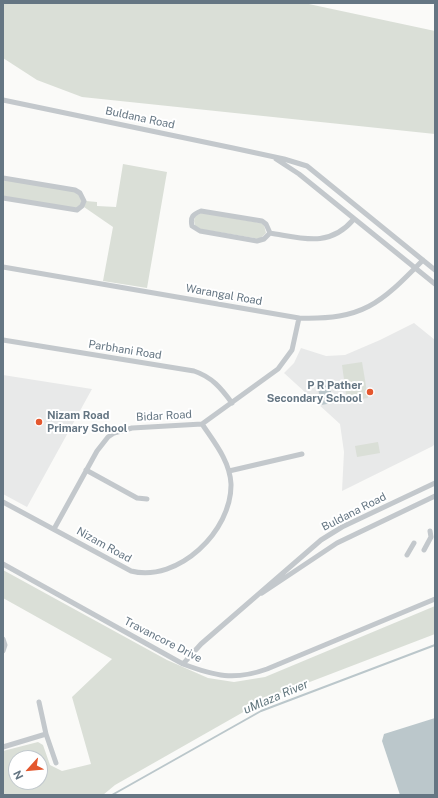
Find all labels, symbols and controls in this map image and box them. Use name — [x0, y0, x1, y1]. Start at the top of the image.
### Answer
street label: Buldana Road — [104, 104, 176, 132]
street label: Warangal Road — [185, 282, 263, 308]
street label: Parbhani Road — [87, 338, 163, 362]
place label: P R Pather Secondary School — [267, 379, 362, 405]
marker: P R Pather Secondary School — [365, 387, 375, 397]
street label: Bidar Road — [136, 408, 192, 424]
place label: Nizam Road Primary School — [47, 409, 127, 435]
marker: Nizam Road Primary School — [34, 417, 44, 427]
street label: Buldana Road — [320, 490, 388, 534]
street label: Nizam Road — [74, 525, 134, 565]
street label: Travancore Drive — [122, 615, 204, 665]
water label: uMlaza River — [241, 677, 311, 717]
north arrow — [8, 750, 48, 790]
text: N — [11, 768, 26, 782]

